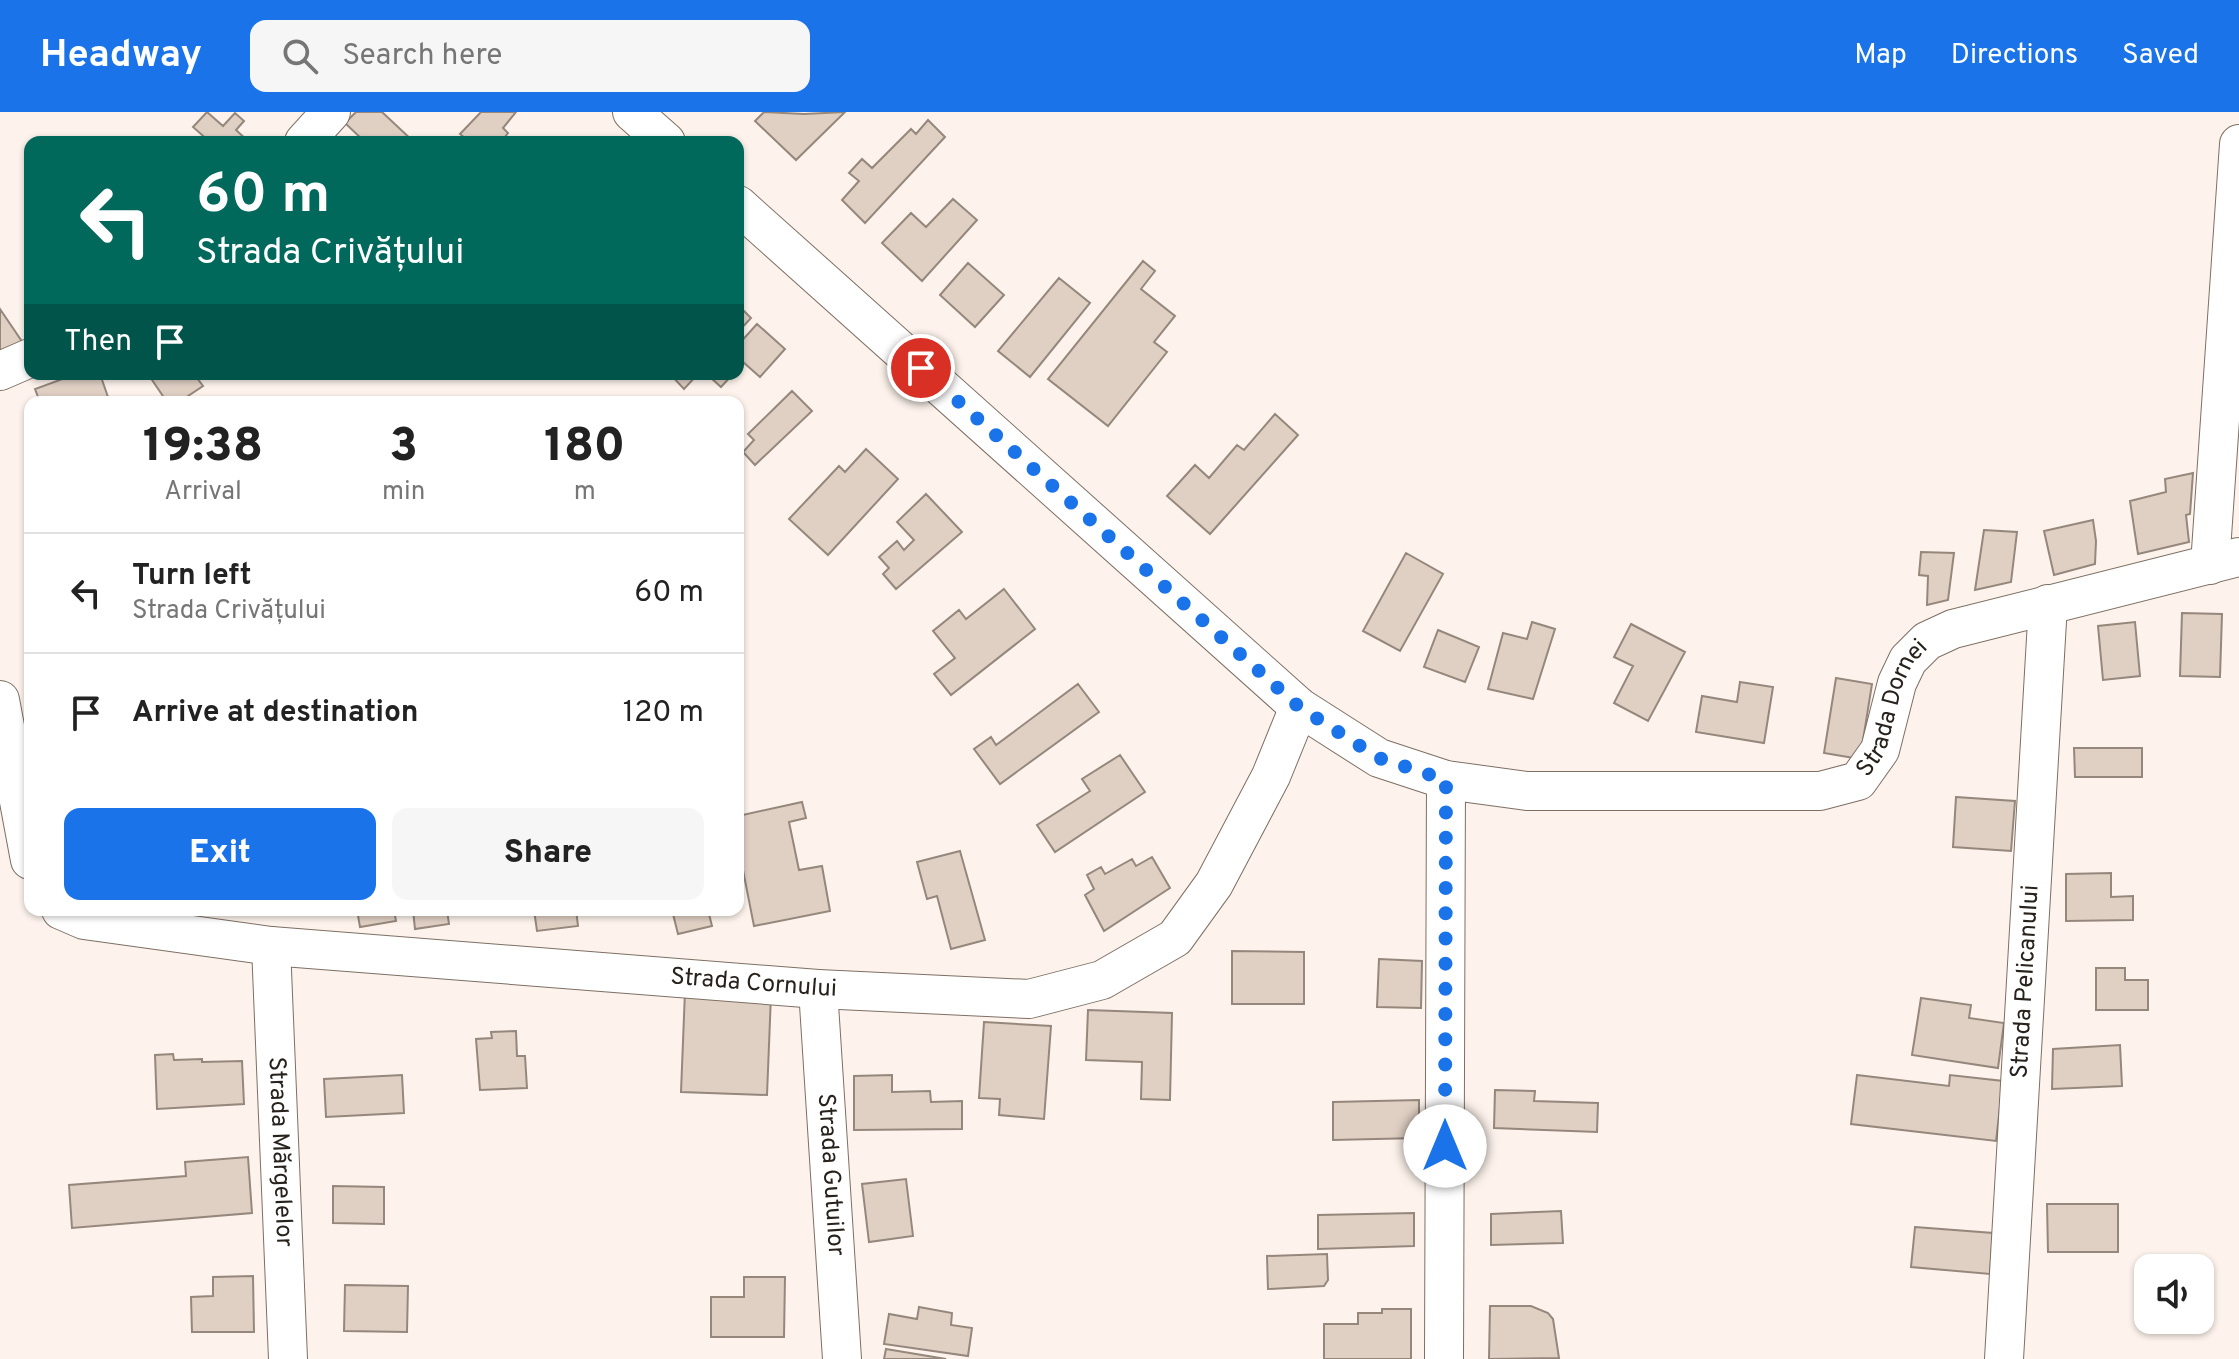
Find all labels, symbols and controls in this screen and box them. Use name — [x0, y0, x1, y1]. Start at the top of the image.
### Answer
search box — [250, 20, 810, 92]
text: Headway — [40, 32, 202, 81]
icon: search — [278, 34, 322, 78]
text: Search here — [342, 38, 502, 75]
text: Map — [1854, 38, 1907, 74]
text: Directions — [1951, 38, 2078, 74]
text: Saved — [2122, 38, 2199, 74]
text: 60 m — [196, 162, 330, 232]
icon: left — [64, 168, 168, 272]
text: Strada Crivățului — [196, 231, 465, 277]
icon: arrive — [148, 320, 192, 364]
text: Then — [64, 324, 132, 361]
pin — [887, 334, 955, 402]
icon: arrive — [899, 346, 943, 390]
text: 19:38 — [143, 418, 263, 478]
text: 3 — [389, 418, 418, 478]
text: 180 — [544, 418, 625, 478]
text: Arrival — [164, 476, 242, 509]
text: min — [382, 476, 425, 509]
text: m — [574, 476, 596, 509]
text: Turn left — [132, 558, 252, 595]
icon: left — [64, 571, 108, 615]
text: 60 m — [634, 575, 704, 612]
text: Strada Crivățului — [132, 595, 326, 628]
street label: Strada Dornei — [1850, 633, 1935, 783]
icon: arrive — [64, 691, 108, 735]
text: Arrive at destination — [132, 695, 418, 732]
text: 120 m — [623, 695, 704, 732]
button: Exit — [64, 808, 376, 900]
button: Share — [392, 808, 704, 900]
street label: Strada Pelicanului — [2005, 884, 2047, 1079]
street label: Strada Cornului — [669, 962, 838, 1005]
street label: Strada Mărgelelor — [261, 1056, 298, 1248]
street label: Strada Gutuilor — [810, 1092, 850, 1257]
position arrow — [1403, 1104, 1487, 1188]
map controls — [2134, 1254, 2214, 1334]
button: sound — [2134, 1254, 2214, 1334]

